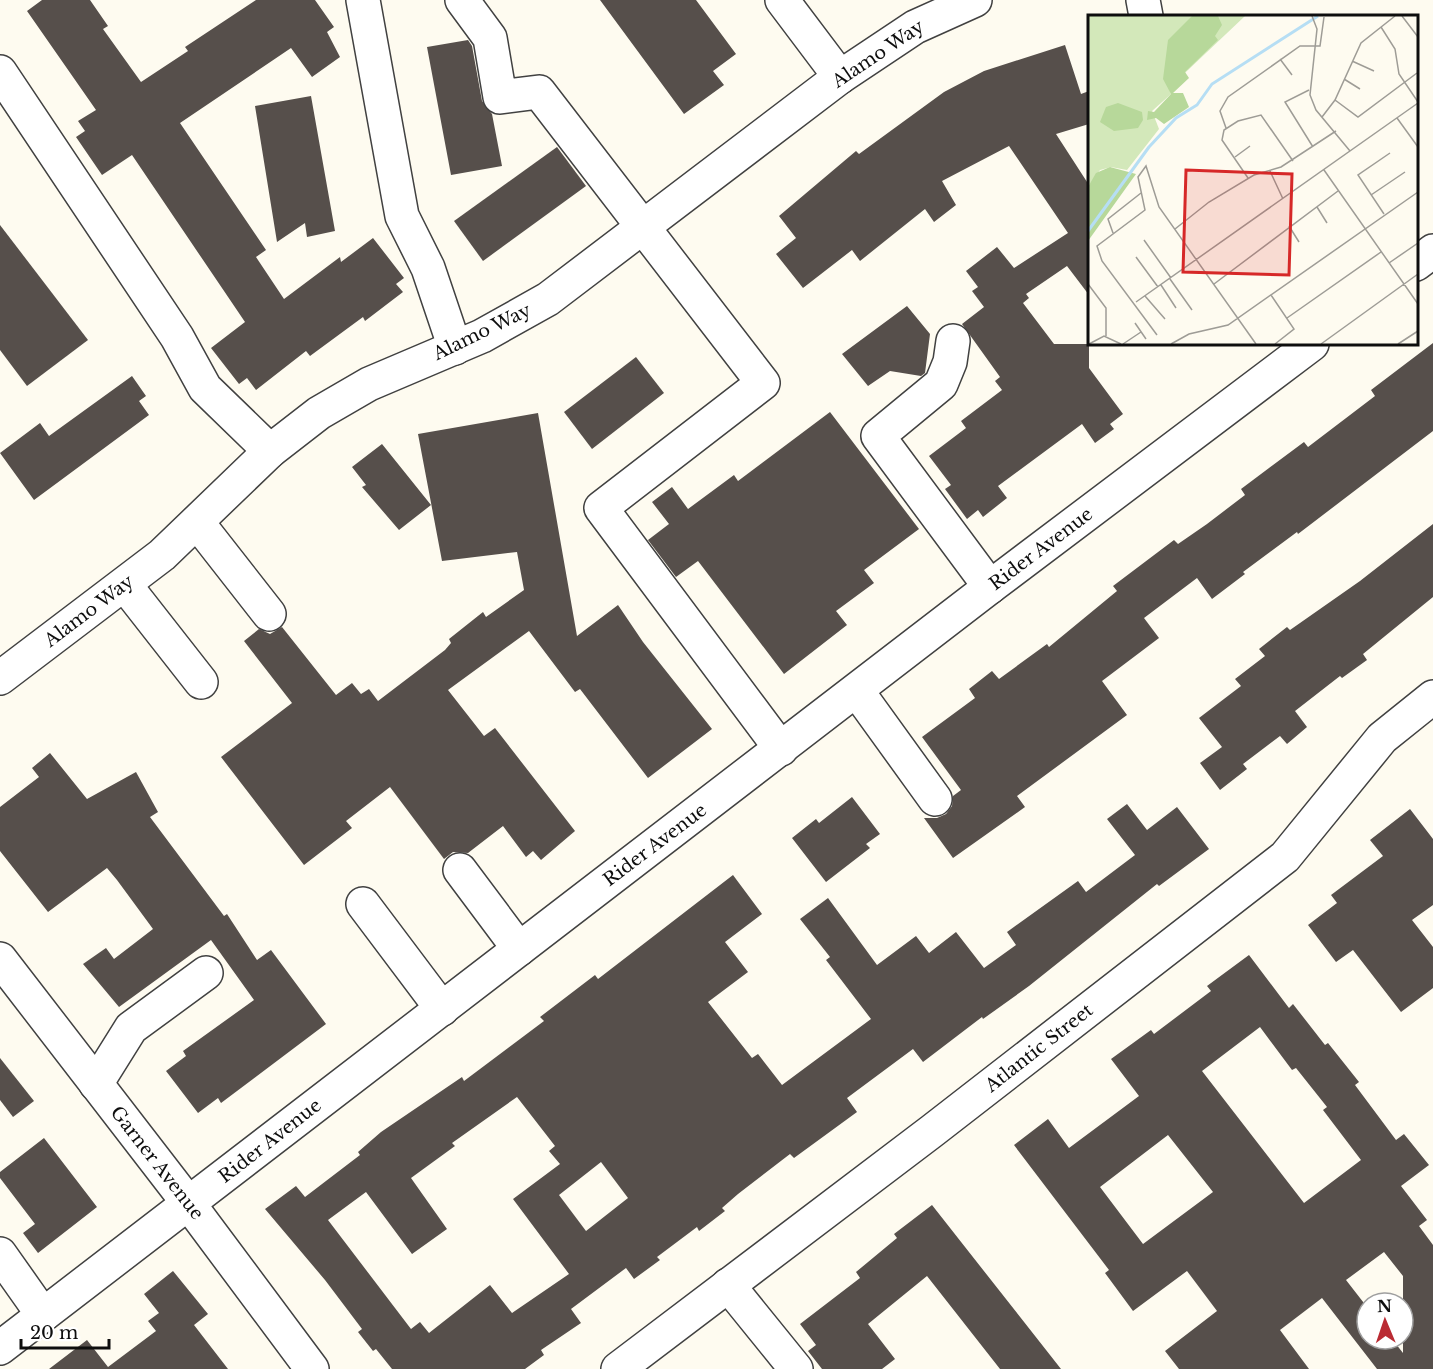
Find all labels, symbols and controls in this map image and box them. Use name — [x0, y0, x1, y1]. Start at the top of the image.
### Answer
street label: Alamo Way — [827, 15, 928, 93]
inset map — [1088, 15, 1418, 345]
street label: Alamo Way — [429, 299, 535, 366]
street label: Rider Avenue — [985, 503, 1097, 595]
street label: Alamo Way — [39, 570, 138, 652]
street label: Rider Avenue — [599, 799, 711, 891]
street label: Atlantic Street — [980, 999, 1097, 1098]
street label: Rider Avenue — [214, 1094, 326, 1188]
street label: Garner Avenue — [106, 1102, 208, 1224]
north arrow — [1355, 1291, 1415, 1351]
text: N — [1377, 1296, 1392, 1316]
scale bar — [21, 1312, 110, 1350]
text: 20 m — [30, 1322, 78, 1344]

